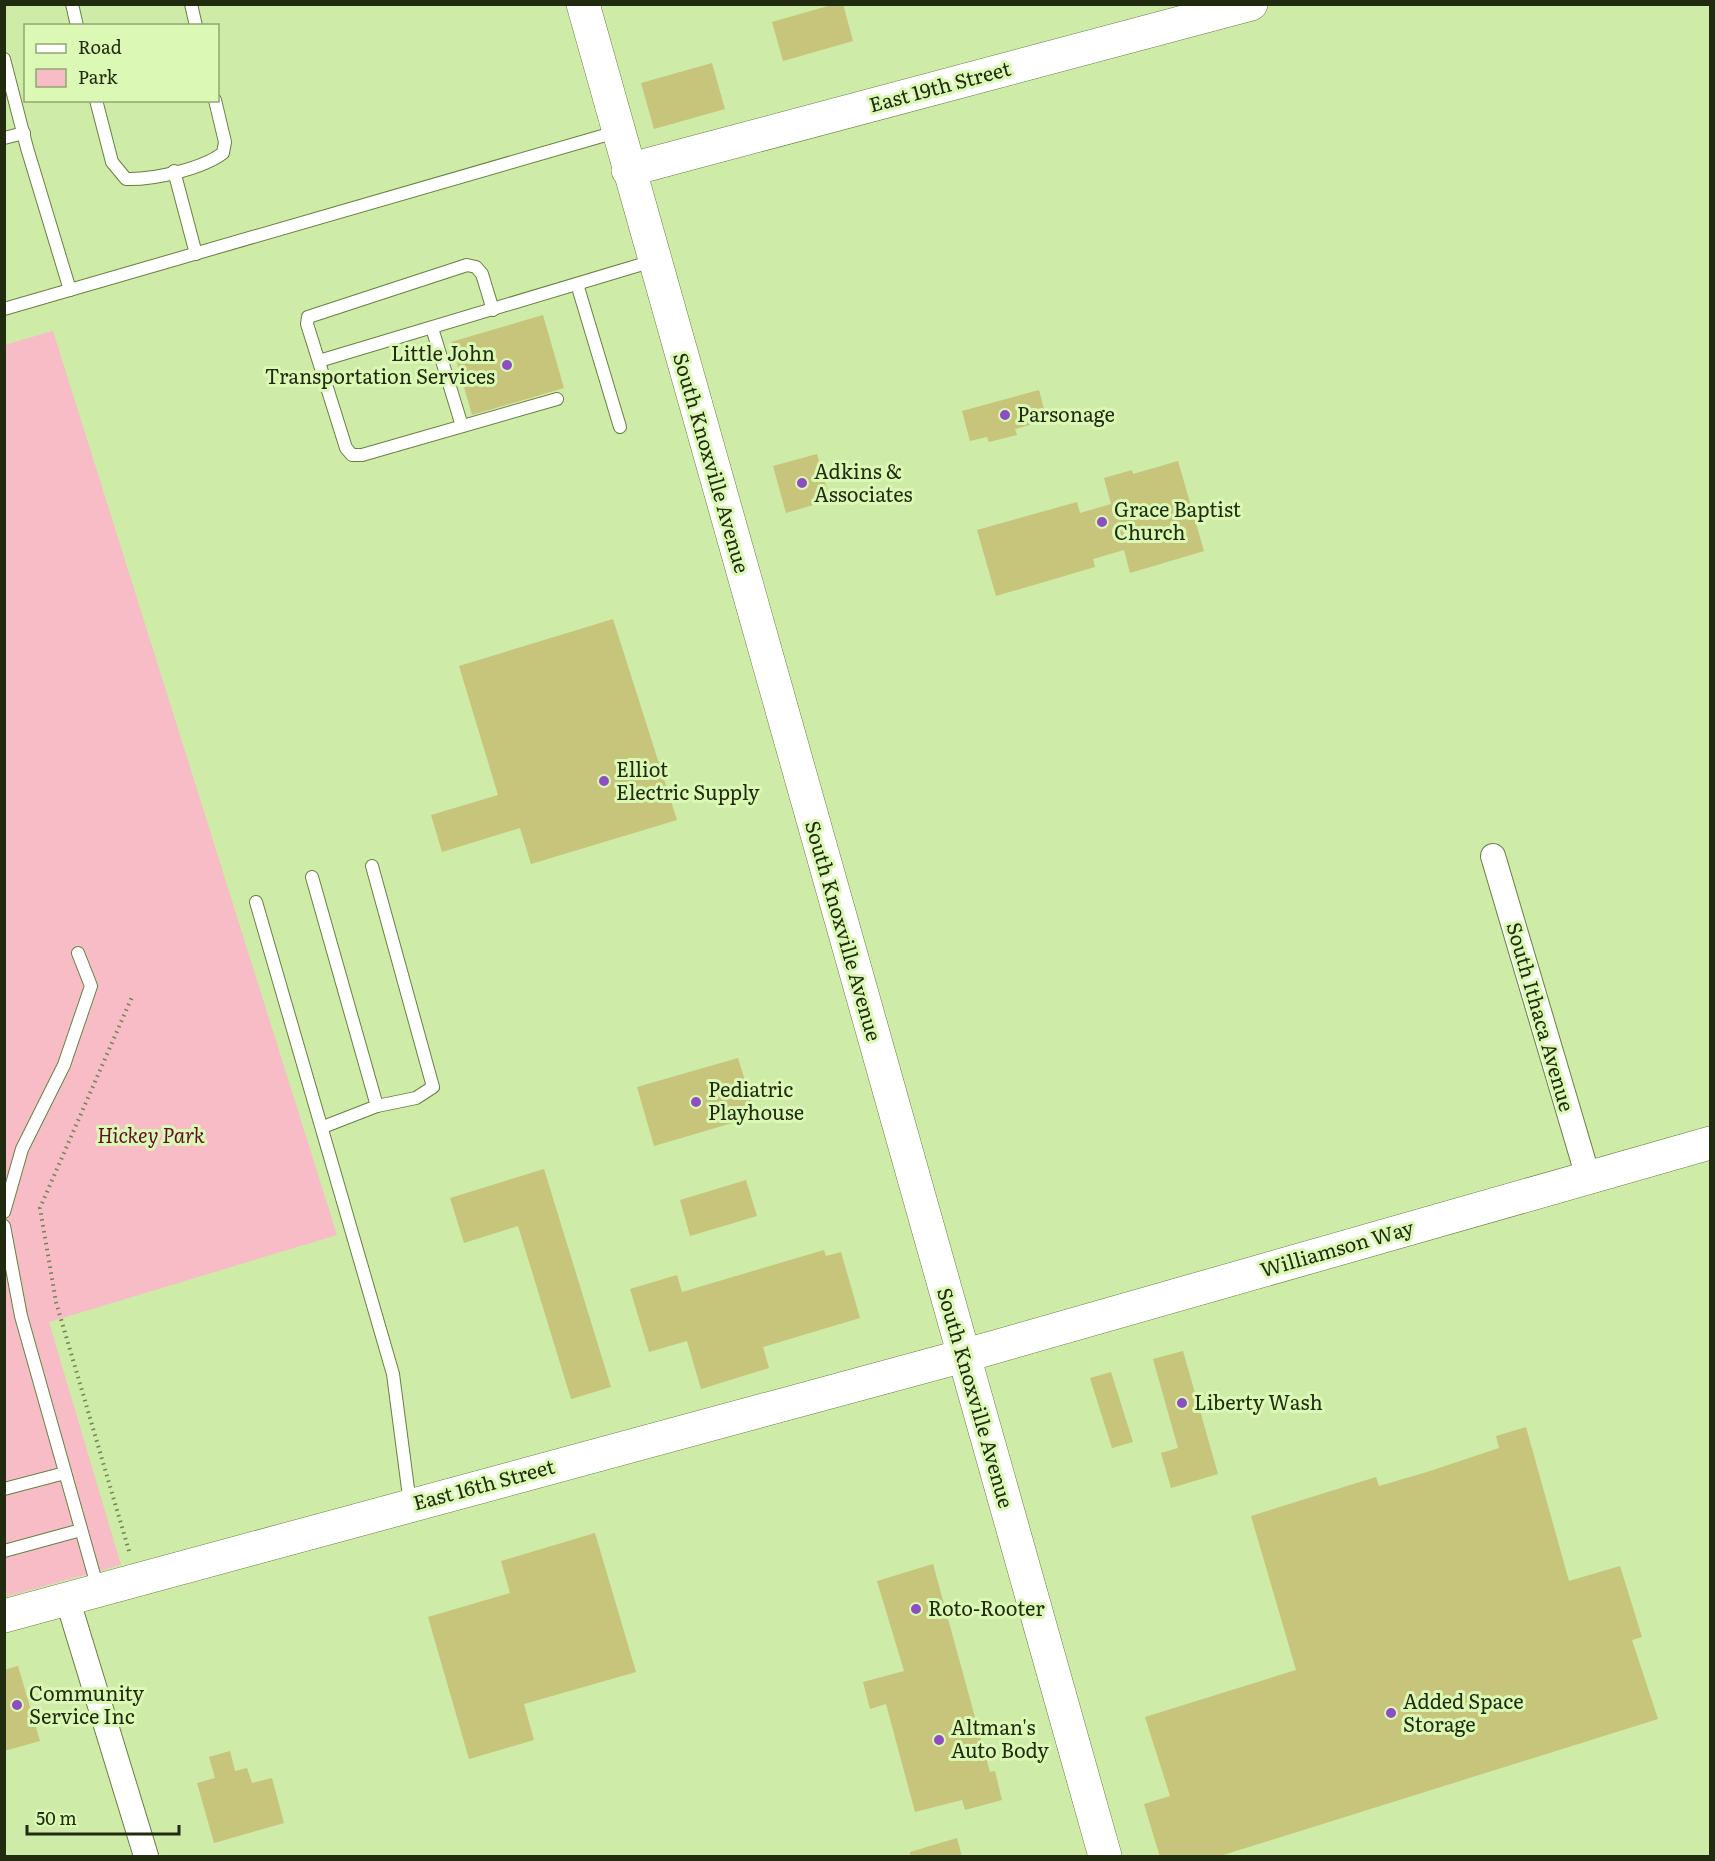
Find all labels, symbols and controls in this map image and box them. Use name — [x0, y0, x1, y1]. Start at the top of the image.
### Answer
legend — [24, 24, 219, 102]
text: Road — [78, 33, 122, 60]
street label: East 19th Street — [865, 52, 1014, 118]
text: Park — [78, 63, 119, 90]
place label: Little John Transportation Services — [265, 337, 495, 390]
street label: South Knoxville Avenue — [667, 349, 759, 576]
marker: Little John Transportation Services — [500, 358, 514, 372]
place label: Parsonage — [1017, 398, 1115, 428]
marker: Parsonage — [998, 408, 1012, 422]
place label: Adkins & Associates — [814, 455, 912, 508]
marker: Adkins & Associates — [795, 476, 809, 490]
place label: Grace Baptist Church — [1114, 493, 1241, 546]
marker: Grace Baptist Church — [1095, 515, 1109, 529]
place label: Elliot Electric Supply — [616, 753, 760, 806]
marker: Elliot Electric Supply — [597, 774, 611, 788]
street label: South Knoxville Avenue — [799, 817, 891, 1044]
street label: South Ithaca Avenue — [1501, 918, 1583, 1115]
place label: Pediatric Playhouse — [708, 1073, 804, 1126]
marker: Pediatric Playhouse — [689, 1095, 703, 1109]
park label: Hickey Park — [97, 1119, 205, 1149]
street label: Williamson Way — [1256, 1211, 1417, 1283]
street label: South Knoxville Avenue — [931, 1284, 1023, 1511]
place label: Liberty Wash — [1194, 1386, 1323, 1416]
marker: Liberty Wash — [1175, 1396, 1189, 1410]
street label: East 16th Street — [409, 1450, 558, 1516]
place label: Roto-Rooter — [928, 1592, 1045, 1622]
marker: Roto-Rooter — [909, 1602, 923, 1616]
place label: Community Service Inc — [29, 1677, 145, 1730]
place label: Added Space Storage — [1403, 1685, 1524, 1738]
marker: Community Service Inc — [10, 1698, 24, 1712]
marker: Added Space Storage — [1384, 1706, 1398, 1720]
place label: Altman's Auto Body — [951, 1711, 1049, 1764]
marker: Altman's Auto Body — [932, 1733, 946, 1747]
scale bar — [27, 1798, 178, 1836]
text: 50 m — [36, 1804, 77, 1831]

